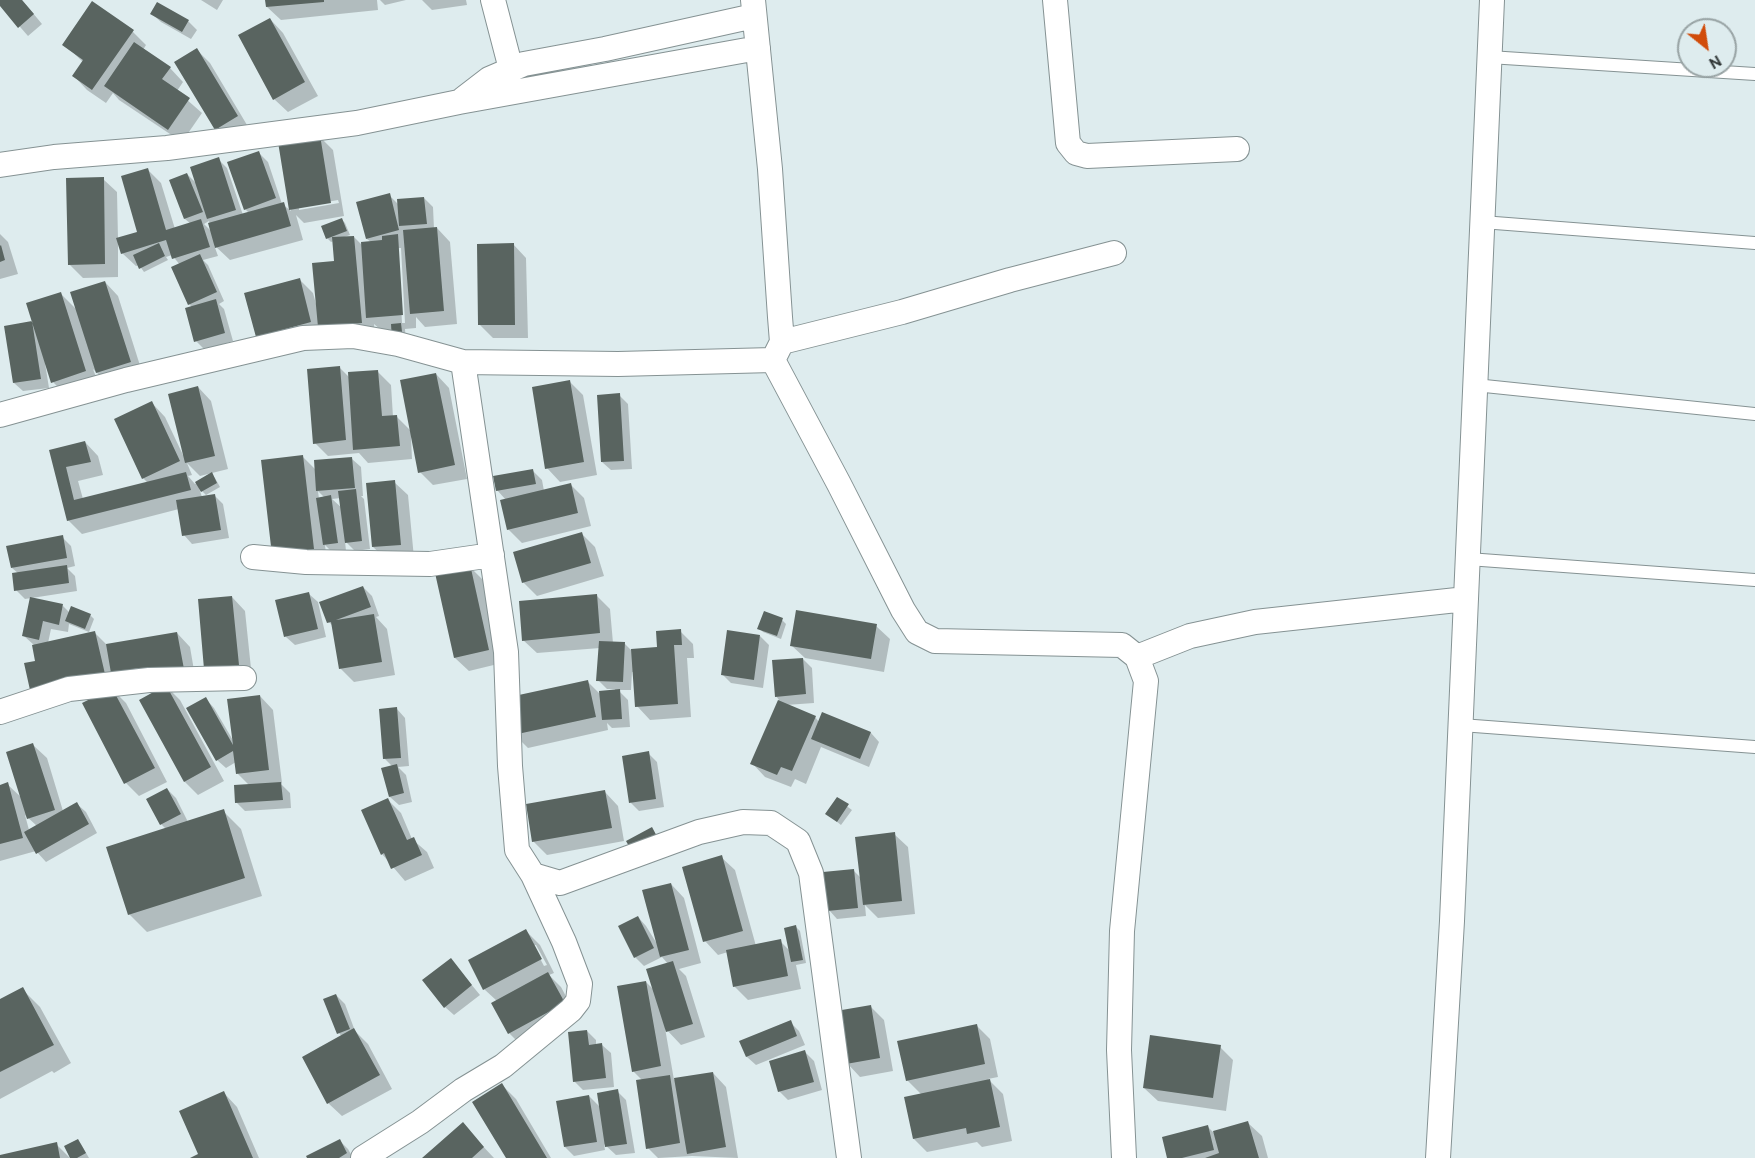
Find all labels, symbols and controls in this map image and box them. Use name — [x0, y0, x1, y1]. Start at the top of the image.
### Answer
north arrow — [1677, 18, 1737, 78]
text: N — [1706, 51, 1725, 73]

